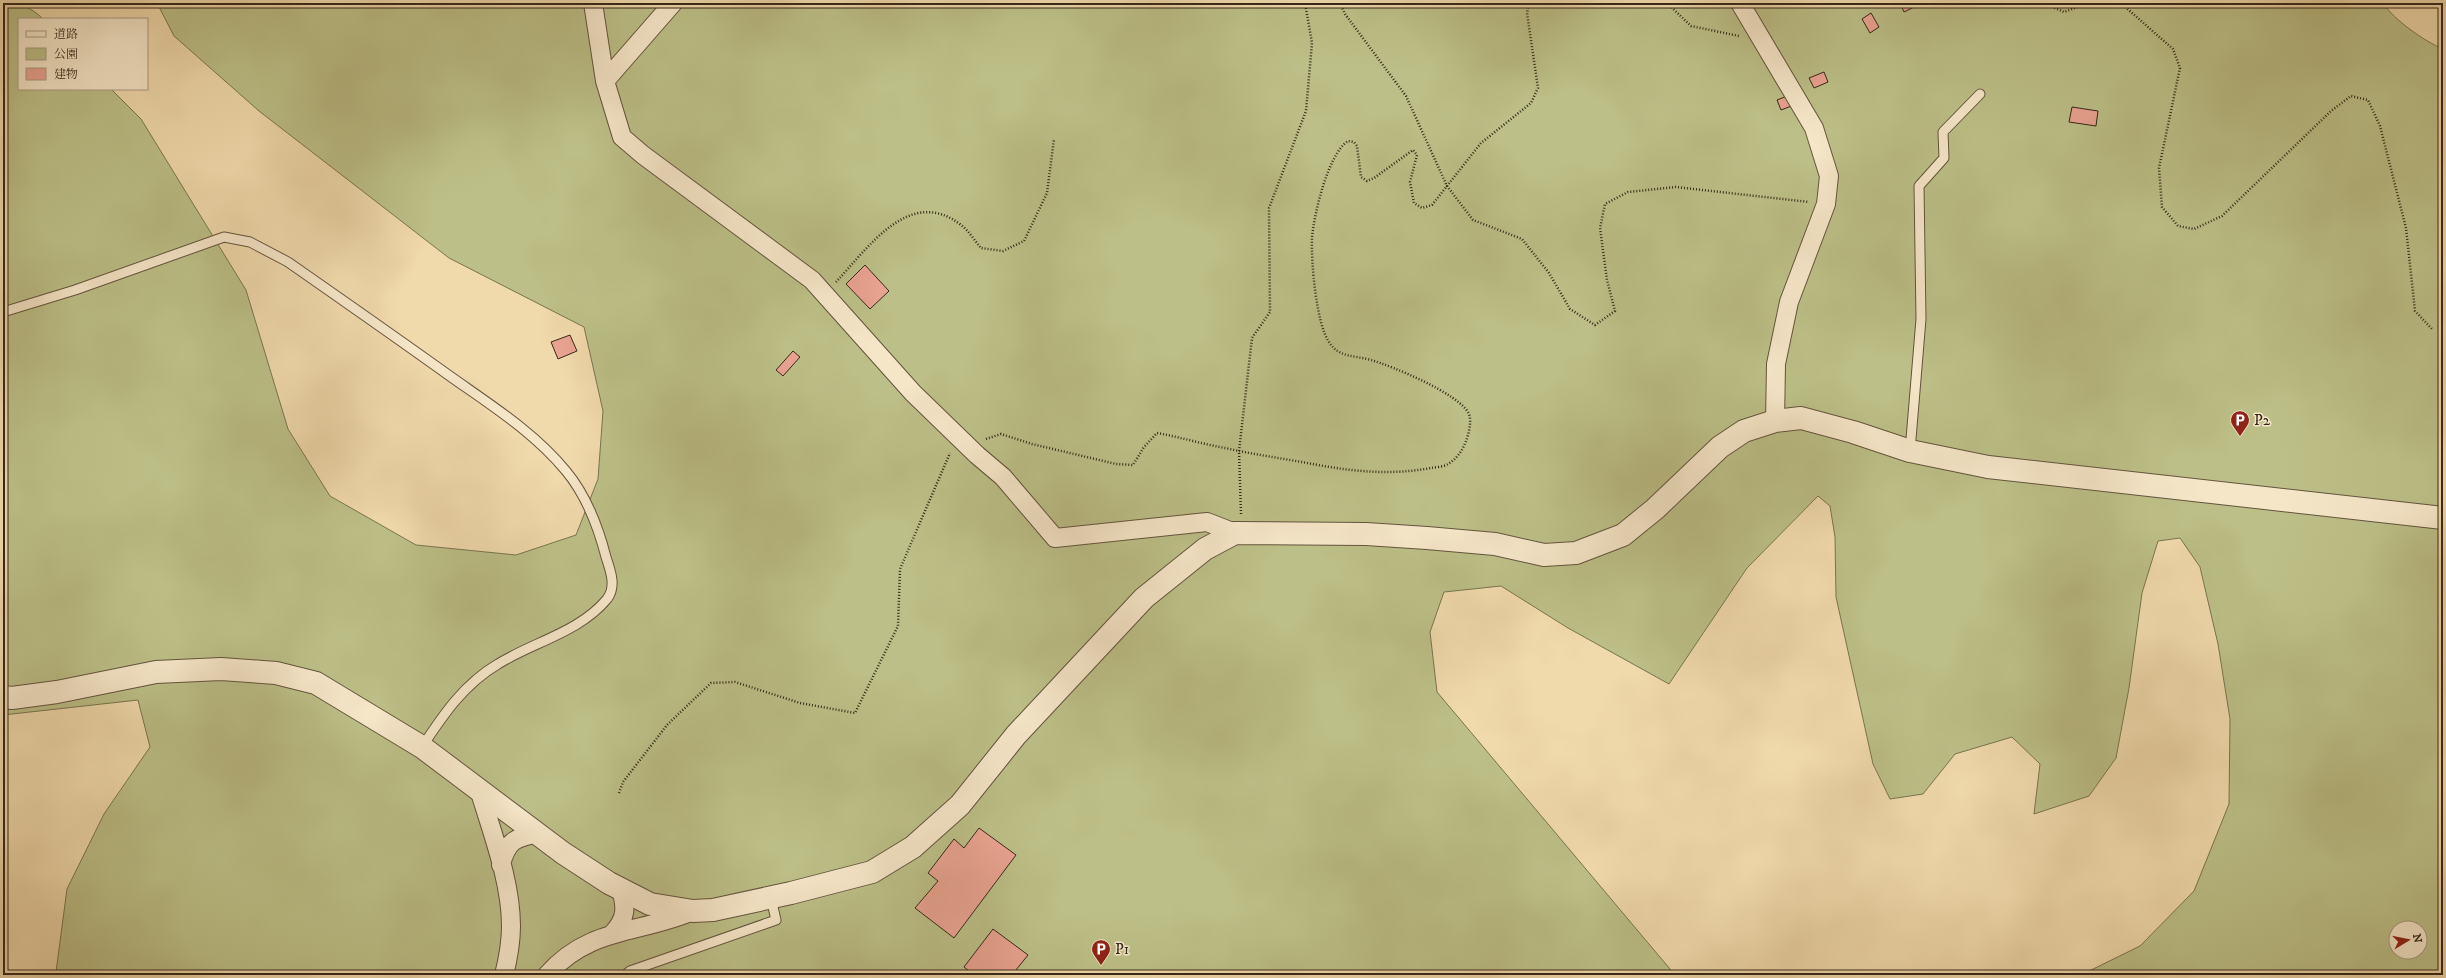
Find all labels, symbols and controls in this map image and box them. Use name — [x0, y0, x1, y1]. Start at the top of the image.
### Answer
legend — [18, 18, 148, 90]
text: 道路 — [54, 27, 78, 42]
text: 公園 — [54, 47, 78, 62]
text: 建物 — [54, 67, 78, 82]
parking icon: P2 — [2229, 409, 2251, 437]
place label: P2 — [2254, 411, 2271, 430]
north arrow — [2388, 920, 2428, 960]
text: N — [2409, 933, 2425, 944]
parking icon: P1 — [1090, 938, 1112, 966]
place label: P1 — [1115, 940, 1129, 959]

